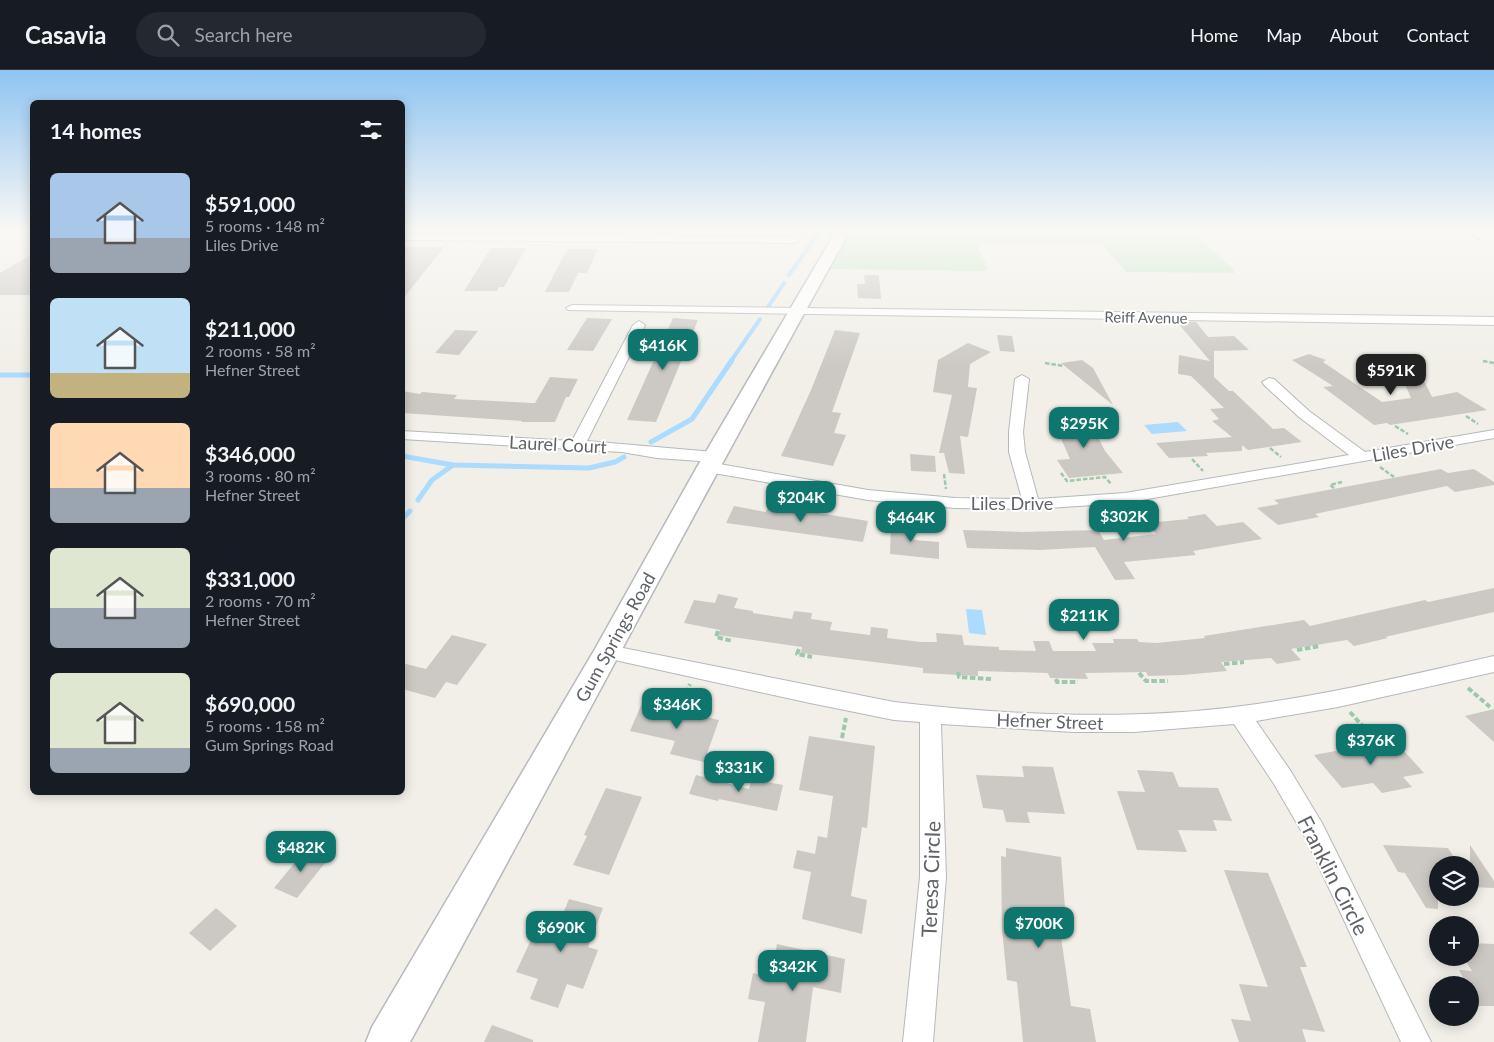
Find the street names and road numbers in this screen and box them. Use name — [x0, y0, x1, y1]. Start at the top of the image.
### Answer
street label: Reiff Avenue — [1104, 307, 1188, 327]
street label: Laurel Court — [509, 430, 608, 458]
street label: Liles Drive — [1370, 430, 1456, 466]
street label: Liles Drive — [971, 492, 1053, 514]
street label: Gum Springs Road — [570, 568, 660, 706]
street label: Hefner Street — [996, 708, 1104, 734]
street label: Franklin Circle — [1293, 811, 1375, 939]
street label: Teresa Circle — [915, 820, 945, 938]

